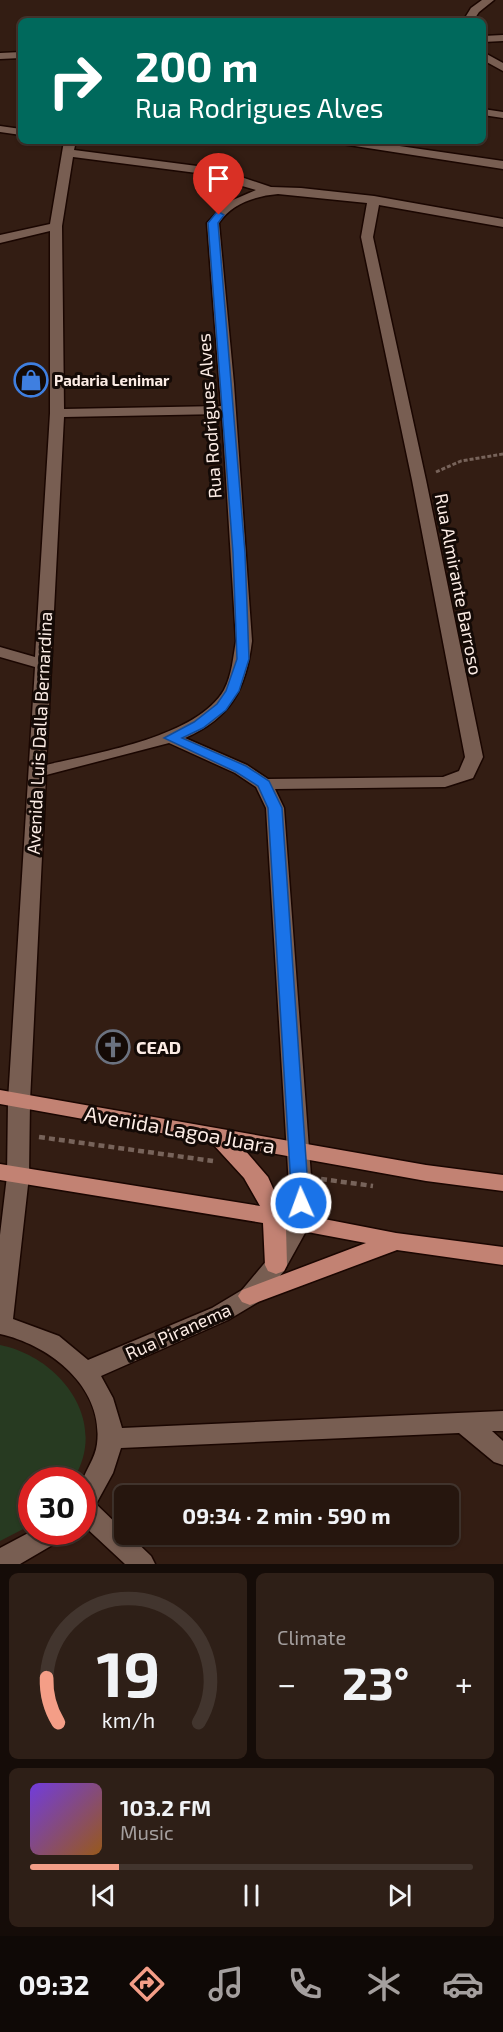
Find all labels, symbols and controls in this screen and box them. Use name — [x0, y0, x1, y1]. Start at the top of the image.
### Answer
text: 200 m — [135, 40, 258, 90]
icon: right — [36, 42, 114, 120]
text: Rua Rodrigues Alves — [135, 91, 383, 123]
pin — [193, 153, 244, 215]
icon: arrive — [202, 162, 235, 195]
street label: Rua Rodrigues Alves — [192, 333, 226, 499]
shop icon: Padaria Lenimar — [13, 362, 49, 398]
place label: Padaria Lenimar — [54, 371, 170, 389]
street label: Rua Almirante Barroso — [431, 491, 487, 677]
street label: Avenida Luis Dalla Bernardina — [22, 611, 56, 855]
church icon: CEAD — [95, 1029, 131, 1065]
place label: CEAD — [136, 1036, 181, 1058]
street label: Avenida Lagoa Juara — [83, 1100, 277, 1158]
position arrow — [269, 1171, 333, 1235]
street label: Rua Piranema — [122, 1298, 234, 1364]
speed limit sign: 30 — [18, 1467, 96, 1545]
text: 09:34 · 2 min · 590 m — [182, 1502, 391, 1528]
text: Climate — [277, 1625, 346, 1649]
text: 19 — [96, 1635, 160, 1710]
text: 23° — [342, 1655, 409, 1709]
text: − — [277, 1663, 296, 1703]
text: + — [455, 1663, 473, 1703]
text: km/h — [101, 1707, 155, 1732]
text: 103.2 FM — [120, 1794, 211, 1820]
text: Music — [120, 1820, 174, 1844]
icon: previous — [87, 1879, 120, 1912]
icon: pause — [235, 1879, 268, 1912]
icon: next — [383, 1879, 416, 1912]
icon: directions — [126, 1963, 168, 2005]
icon: music — [205, 1963, 247, 2005]
icon: phone — [284, 1963, 326, 2005]
icon: climate — [363, 1963, 405, 2005]
icon: car — [442, 1963, 484, 2005]
text: 09:32 — [19, 1968, 89, 2000]

